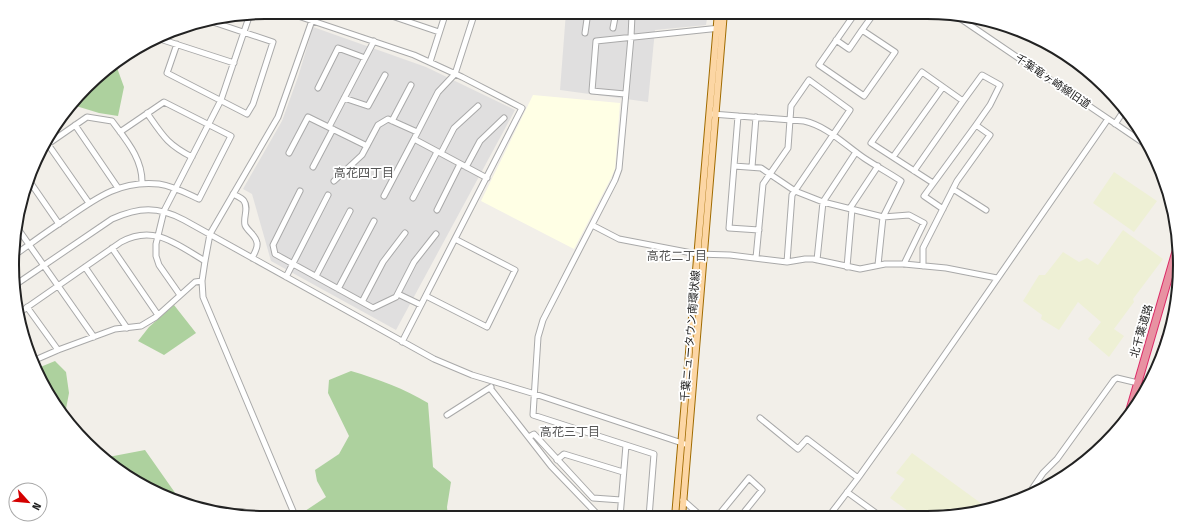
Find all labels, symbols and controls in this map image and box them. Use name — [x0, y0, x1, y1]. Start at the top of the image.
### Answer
street label: 千葉竜ヶ崎線旧道 — [1013, 51, 1093, 111]
district label: 高花四丁目 — [334, 166, 394, 180]
district label: 高花二丁目 — [647, 249, 707, 263]
street label: 千葉ニュータウン南環状線 — [678, 270, 703, 402]
street label: 北千葉道路 — [1128, 303, 1155, 359]
district label: 高花三丁目 — [540, 425, 600, 439]
north arrow — [8, 482, 48, 522]
text: N — [29, 500, 44, 512]

